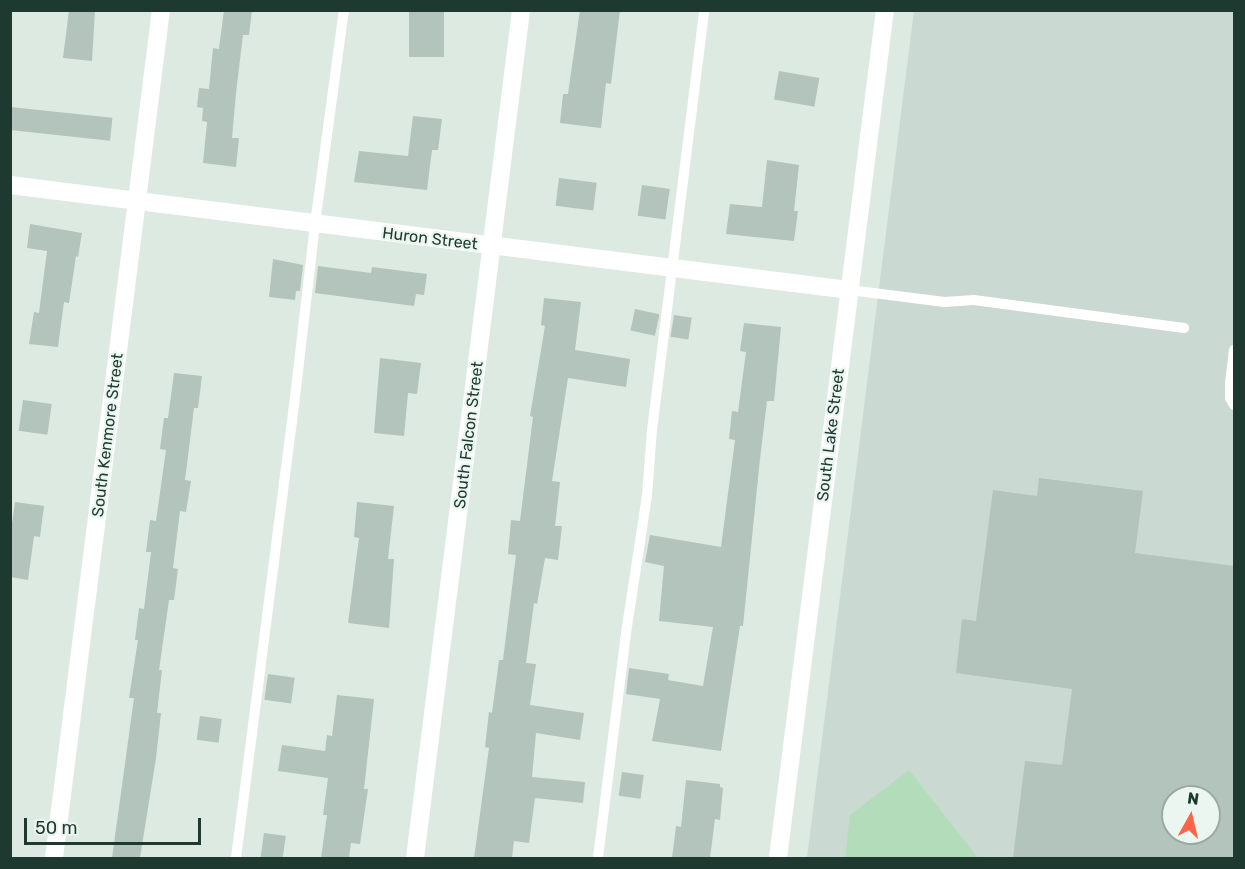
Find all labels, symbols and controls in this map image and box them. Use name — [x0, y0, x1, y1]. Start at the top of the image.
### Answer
street label: Huron Street — [381, 224, 479, 254]
street label: South Kenmore Street — [88, 352, 128, 518]
street label: South Falcon Street — [450, 360, 488, 510]
street label: South Lake Street — [813, 368, 849, 502]
north arrow — [1161, 785, 1221, 845]
text: N — [1186, 788, 1200, 809]
scale bar — [27, 806, 204, 844]
text: 50 m — [35, 817, 78, 839]

